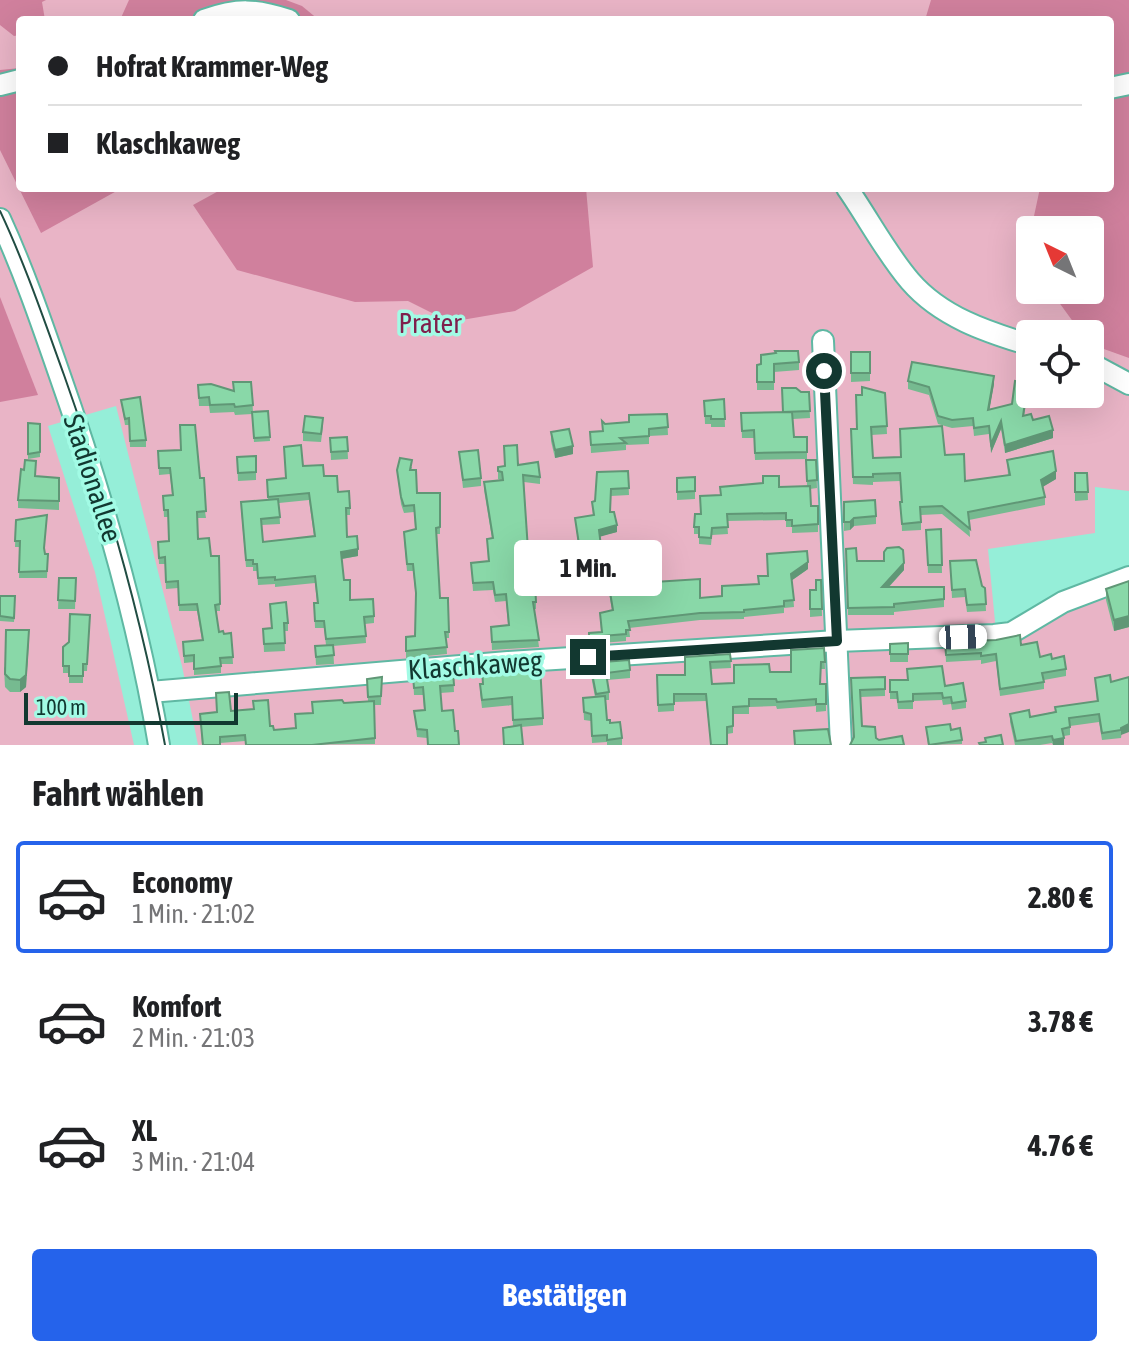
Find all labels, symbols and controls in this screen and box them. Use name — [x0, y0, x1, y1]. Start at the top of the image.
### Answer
text: Hofrat Krammer-Weg — [96, 49, 328, 83]
text: Klaschkaweg — [96, 126, 240, 160]
north arrow — [1016, 216, 1104, 304]
map controls — [1016, 216, 1104, 408]
park label: Prater — [398, 307, 462, 339]
button: locate — [1016, 320, 1104, 408]
route start — [806, 353, 842, 389]
street label: Stadionallee — [57, 410, 129, 546]
callout: 1 Min. — [514, 541, 662, 597]
text: 1 Min. — [560, 553, 616, 583]
car — [939, 624, 987, 650]
route end — [570, 639, 606, 675]
street label: Klaschkaweg — [407, 644, 543, 686]
scale bar — [24, 689, 238, 725]
text: 100 m — [36, 694, 86, 720]
text: Fahrt wählen — [32, 772, 204, 814]
icon: car — [36, 861, 108, 933]
text: Economy — [132, 865, 233, 899]
text: 2.80 € — [1028, 880, 1093, 914]
text: 1 Min. · 21:02 — [132, 899, 255, 929]
icon: car — [36, 985, 108, 1057]
text: Komfort — [132, 989, 221, 1023]
text: 3.78 € — [1028, 1004, 1093, 1038]
text: 2 Min. · 21:03 — [132, 1023, 255, 1053]
icon: car — [36, 1109, 108, 1181]
text: XL — [132, 1113, 157, 1147]
text: 4.76 € — [1028, 1128, 1093, 1162]
text: 3 Min. · 21:04 — [132, 1147, 255, 1177]
button: Bestätigen — [32, 1249, 1097, 1341]

